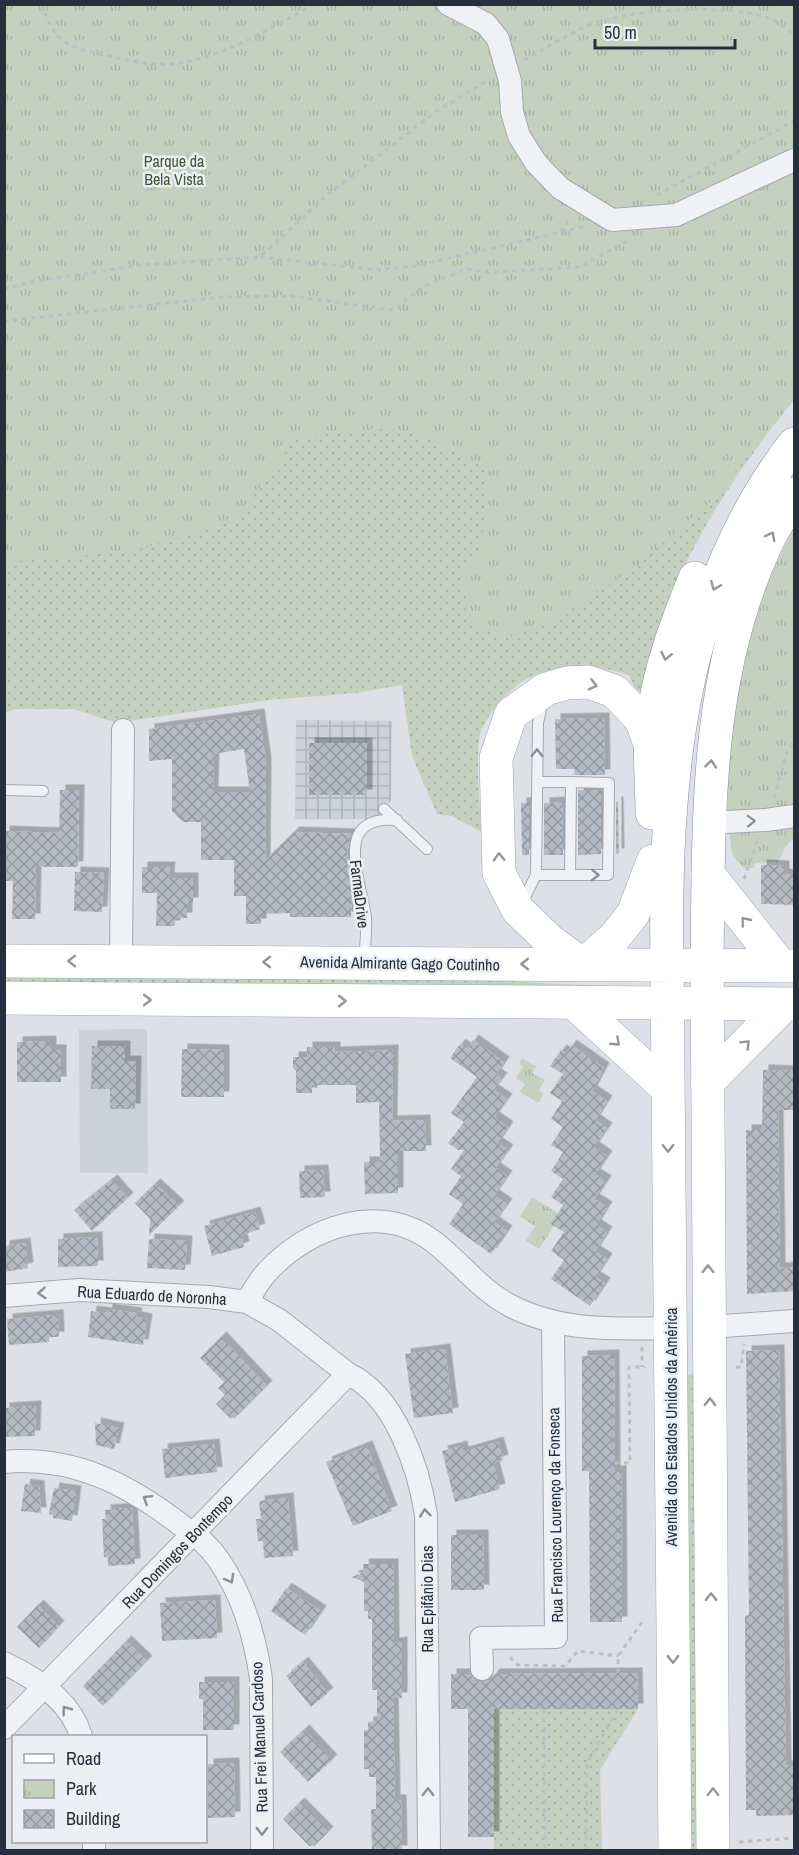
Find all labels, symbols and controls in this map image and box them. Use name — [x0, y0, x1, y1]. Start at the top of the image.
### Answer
scale bar — [595, 12, 734, 50]
text: 50 m — [604, 20, 637, 45]
park label: Parque da Bela Vista — [144, 150, 205, 190]
one-way arrow — [764, 532, 775, 543]
one-way arrow — [710, 580, 722, 591]
one-way arrow — [660, 651, 673, 661]
one-way arrow — [588, 678, 598, 691]
one-way arrow — [531, 749, 543, 758]
one-way arrow — [704, 760, 717, 769]
one-way arrow — [747, 815, 756, 827]
one-way arrow — [492, 853, 505, 862]
street label: FarmaDrive — [345, 859, 375, 929]
one-way arrow — [590, 869, 599, 881]
one-way arrow — [741, 916, 752, 927]
street label: Avenida Almirante Gago Coutinho — [299, 950, 500, 976]
one-way arrow — [67, 955, 76, 967]
one-way arrow — [262, 956, 271, 968]
one-way arrow — [520, 958, 529, 970]
one-way arrow — [142, 993, 151, 1006]
one-way arrow — [337, 995, 346, 1007]
one-way arrow — [610, 1035, 620, 1046]
one-way arrow — [739, 1041, 750, 1052]
one-way arrow — [662, 1143, 674, 1152]
one-way arrow — [702, 1264, 715, 1273]
street label: Rua Eduardo de Noronha — [77, 1280, 228, 1310]
one-way arrow — [37, 1286, 46, 1299]
street label: Avenida dos Estados Unidos da América — [660, 1307, 682, 1548]
one-way arrow — [704, 1398, 716, 1407]
street label: Rua Francisco Lourenço da Fonseca — [542, 1407, 568, 1623]
street label: Rua Domingos Bontempo — [117, 1489, 237, 1613]
one-way arrow — [143, 1494, 153, 1506]
one-way arrow — [419, 1509, 432, 1518]
street label: Rua Epifânio Dias — [416, 1545, 438, 1653]
one-way arrow — [223, 1572, 234, 1583]
one-way arrow — [705, 1593, 717, 1602]
one-way arrow — [667, 1655, 679, 1664]
street label: Rua Frei Manuel Cardoso — [245, 1661, 273, 1813]
one-way arrow — [62, 1706, 73, 1717]
legend — [12, 1735, 207, 1843]
text: Road — [66, 1746, 101, 1771]
text: Park — [66, 1776, 97, 1801]
one-way arrow — [422, 1788, 434, 1797]
one-way arrow — [707, 1788, 719, 1797]
text: Building — [66, 1806, 121, 1831]
one-way arrow — [256, 1827, 268, 1836]

